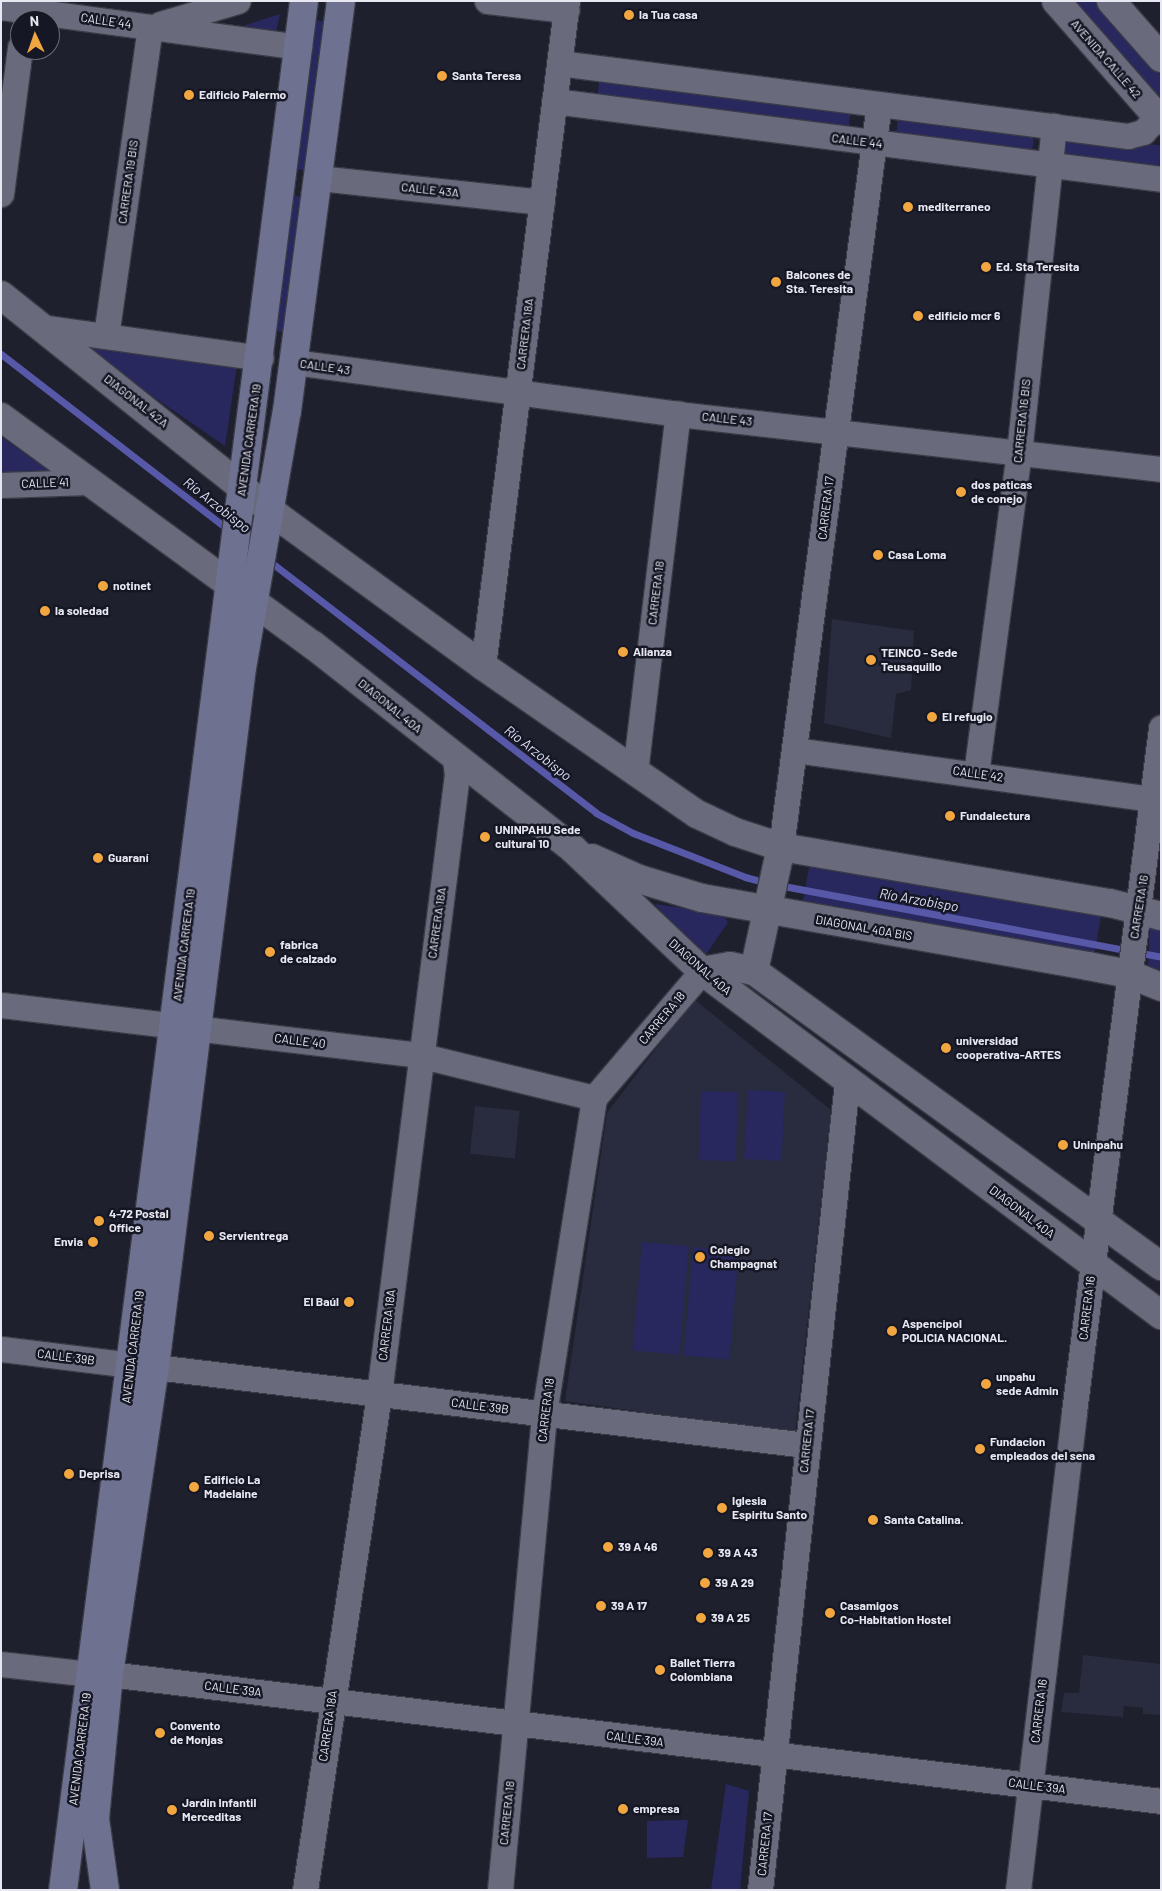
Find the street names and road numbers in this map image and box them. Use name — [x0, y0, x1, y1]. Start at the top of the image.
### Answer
street label: CALLE 44 — [80, 10, 132, 32]
street label: AVENIDA CALLE 42 — [1068, 17, 1144, 101]
street label: CALLE 44 — [831, 131, 883, 151]
street label: CARRERA 19 BIS — [115, 139, 141, 225]
street label: CALLE 43A — [400, 180, 460, 200]
street label: CARRERA 18A — [513, 298, 537, 370]
street label: CALLE 43 — [299, 356, 351, 378]
street label: DIAGONAL 42A — [101, 371, 171, 431]
street label: CARRERA 16 BIS — [1010, 378, 1034, 464]
street label: AVENIDA CARRERA 19 — [234, 383, 264, 497]
street label: CALLE 43 — [701, 409, 753, 429]
street label: CALLE 41 — [21, 475, 69, 491]
street label: CARRERA 17 — [815, 475, 837, 541]
street label: CARRERA 18 — [645, 560, 667, 626]
street label: DIAGONAL 40A — [355, 676, 425, 736]
street label: CALLE 42 — [952, 763, 1004, 785]
street label: CARRERA 16 — [1127, 874, 1151, 940]
street label: CARRERA 18A — [425, 886, 449, 960]
street label: AVENIDA CARRERA 19 — [170, 888, 198, 1002]
street label: DIAGONAL 40A BIS — [815, 912, 913, 944]
street label: DIAGONAL 40A — [666, 936, 734, 998]
street label: CARRERA 18 — [636, 989, 688, 1047]
street label: CALLE 40 — [274, 1031, 326, 1051]
street label: DIAGONAL 40A — [987, 1183, 1057, 1241]
street label: CARRERA 16 — [1076, 1275, 1098, 1341]
street label: CARRERA 18A — [375, 1289, 399, 1361]
street label: AVENIDA CARRERA 19 — [119, 1290, 147, 1404]
street label: CALLE 39B — [36, 1346, 96, 1368]
street label: CARRERA 18 — [535, 1377, 557, 1443]
street label: CALLE 39B — [450, 1395, 510, 1417]
street label: CARRERA 17 — [797, 1408, 817, 1474]
street label: CALLE 39A — [204, 1678, 262, 1700]
street label: CARRERA 16 — [1028, 1678, 1050, 1744]
street label: CARRERA 18A — [316, 1689, 340, 1763]
street label: AVENIDA CARRERA 19 — [66, 1692, 94, 1806]
street label: CALLE 39A — [606, 1728, 664, 1750]
street label: CALLE 39A — [1008, 1775, 1066, 1797]
street label: CARRERA 18 — [496, 1780, 518, 1846]
street label: CARRERA 17 — [755, 1811, 775, 1877]

